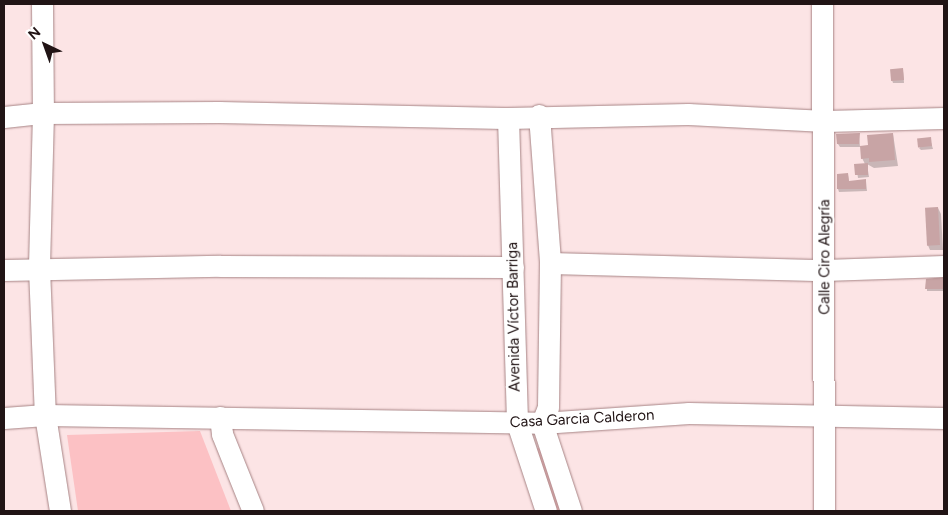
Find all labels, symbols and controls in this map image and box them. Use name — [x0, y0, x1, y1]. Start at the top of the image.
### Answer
north arrow — [20, 20, 70, 70]
text: N — [25, 24, 44, 43]
street label: Calle Ciro Alegría — [816, 199, 834, 315]
street label: Avenida Víctor Barriga — [504, 242, 524, 392]
street label: Casa Garcia Calderon — [509, 406, 655, 432]

